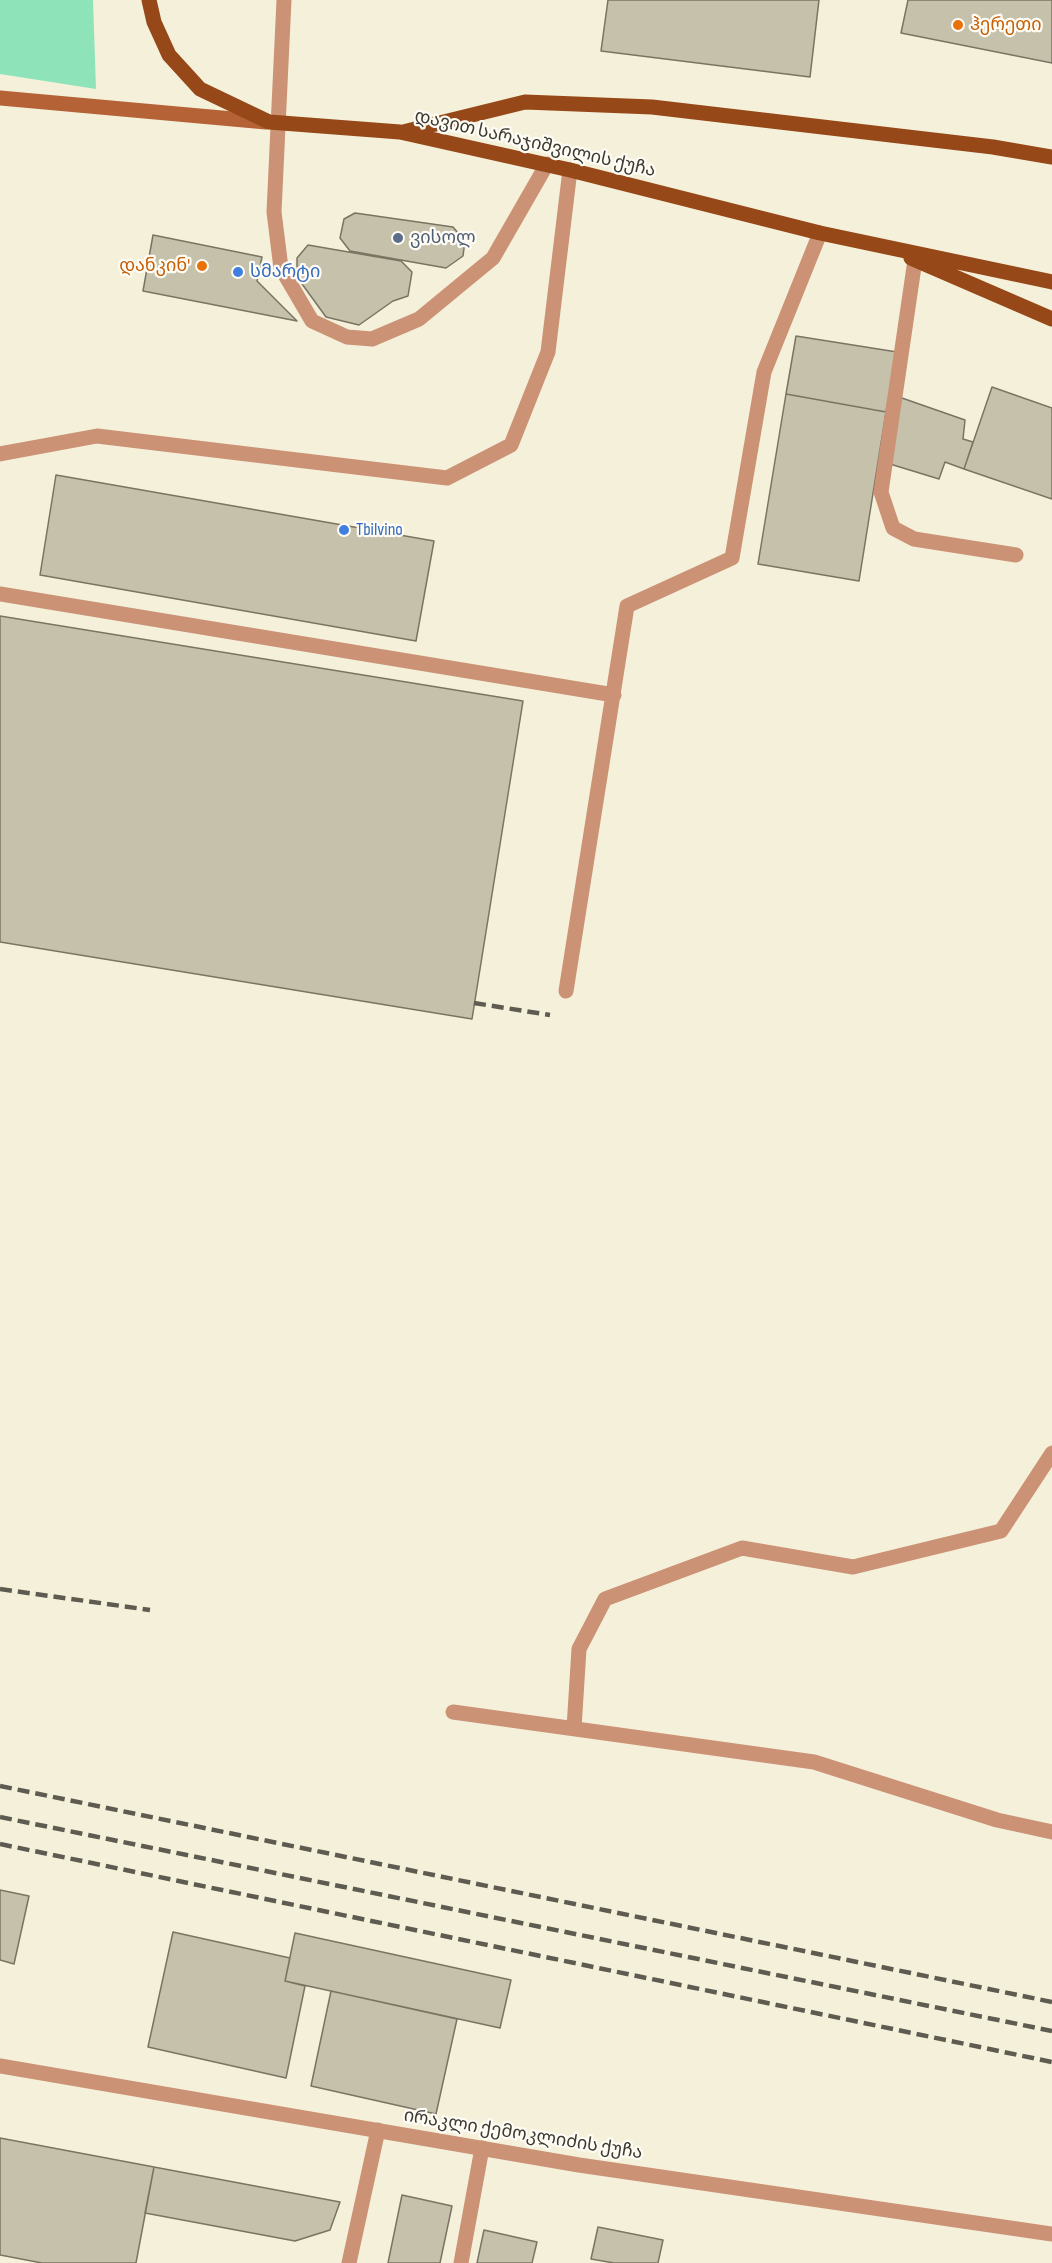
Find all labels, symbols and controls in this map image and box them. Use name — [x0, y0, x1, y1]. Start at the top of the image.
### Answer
place label: ჰერეთი — [970, 14, 1041, 36]
marker: ჰერეთი — [951, 18, 965, 32]
street label: დავით სარაჯიშვილის ქუჩა — [412, 106, 658, 182]
place label: ვისოლ — [410, 227, 476, 249]
marker: ვისოლ — [391, 231, 405, 245]
place label: დანკინ' — [119, 255, 190, 277]
marker: დანკინ' — [195, 259, 209, 273]
place label: სმარტი — [250, 261, 320, 283]
marker: სმარტი — [231, 265, 245, 279]
place label: Tbilvino — [356, 519, 403, 541]
marker: Tbilvino — [337, 523, 351, 537]
street label: ირაკლი ქემოკლიძის ქუჩა — [402, 2105, 644, 2165]

